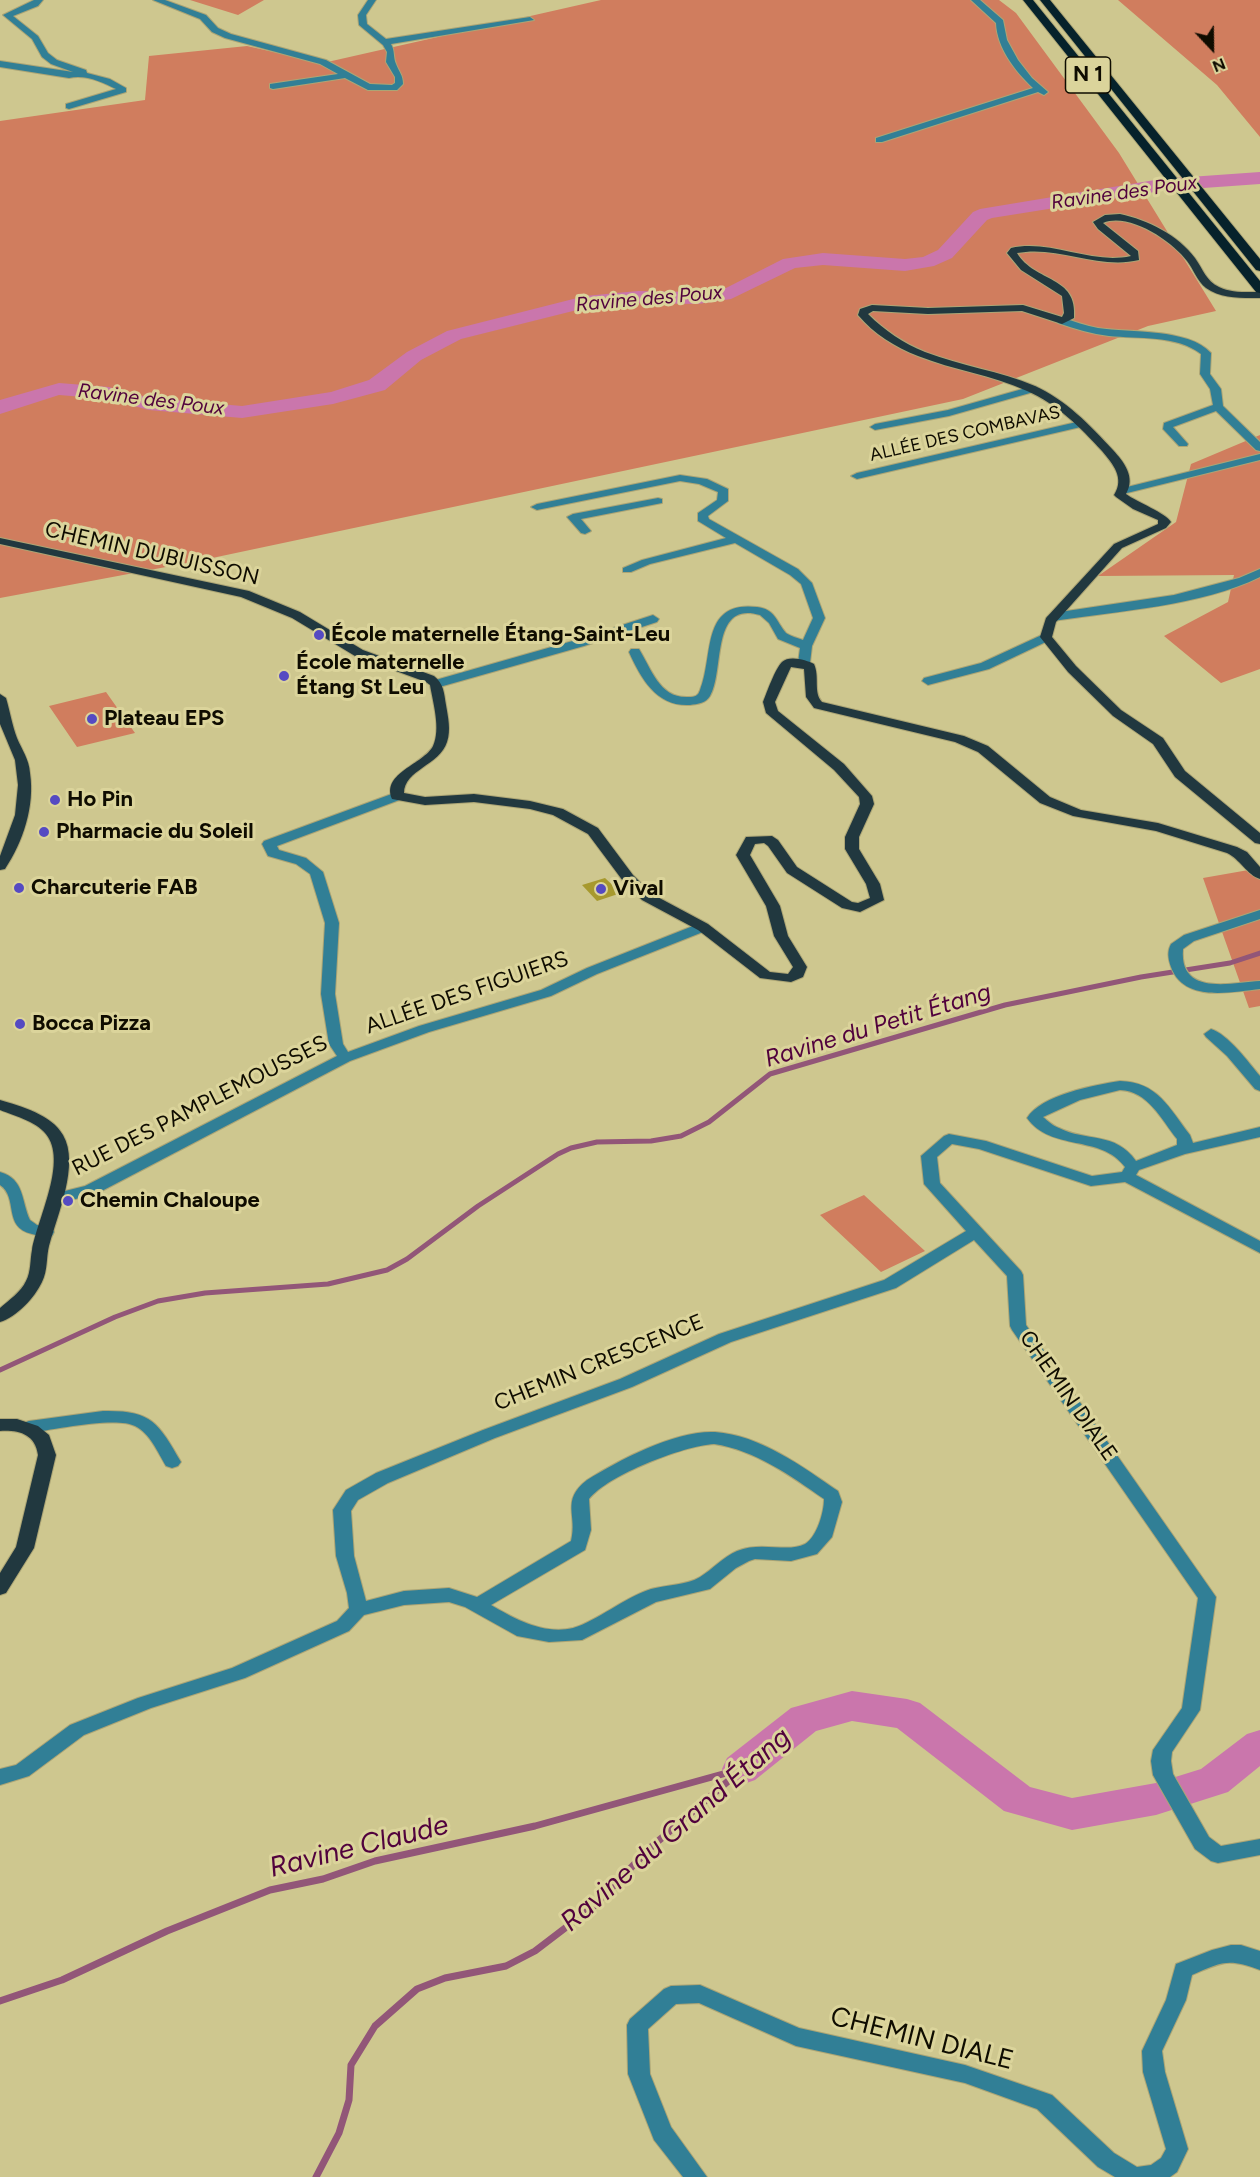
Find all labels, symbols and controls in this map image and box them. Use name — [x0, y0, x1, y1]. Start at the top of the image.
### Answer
north arrow — [1182, 18, 1242, 78]
text: N — [1210, 54, 1228, 76]
road number: N 1 — [1066, 57, 1110, 93]
water label: Ravine des Poux — [1050, 171, 1198, 215]
water label: Ravine des Poux — [575, 281, 723, 317]
water label: Ravine des Poux — [77, 379, 225, 421]
street label: ALLÉE DES COMBAVAS — [868, 402, 1062, 466]
street label: CHEMIN DUBUISSON — [42, 516, 262, 592]
place label: École maternelle Étang-Saint-Leu — [331, 622, 670, 648]
marker: École maternelle Étang-Saint-Leu — [312, 628, 326, 642]
place label: École maternelle Étang St Leu — [296, 650, 464, 702]
marker: École maternelle Étang St Leu — [277, 669, 291, 683]
place label: Plateau EPS — [104, 706, 224, 732]
marker: Plateau EPS — [85, 712, 99, 726]
place label: Ho Pin — [67, 787, 133, 813]
marker: Ho Pin — [48, 793, 62, 807]
place label: Pharmacie du Soleil — [56, 819, 254, 845]
marker: Pharmacie du Soleil — [37, 825, 51, 839]
place label: Charcuterie FAB — [31, 875, 198, 901]
place label: Vival — [613, 876, 664, 902]
marker: Charcuterie FAB — [12, 881, 26, 895]
marker: Vival — [594, 882, 608, 896]
street label: ALLÉE DES FIGUIERS — [362, 946, 572, 1040]
water label: Ravine du Petit Étang — [761, 978, 995, 1074]
place label: Bocca Pizza — [32, 1011, 151, 1037]
marker: Bocca Pizza — [13, 1017, 27, 1031]
street label: RUE DES PAMPLEMOUSSES — [68, 1030, 332, 1182]
place label: Chemin Chaloupe — [80, 1188, 260, 1214]
marker: Chemin Chaloupe — [61, 1194, 75, 1208]
street label: CHEMIN CRESCENCE — [490, 1309, 708, 1417]
street label: CHEMIN DIALE — [1013, 1326, 1123, 1466]
water label: Ravine du Grand Étang — [554, 1721, 798, 1939]
water label: Ravine Claude — [266, 1809, 452, 1885]
street label: CHEMIN DIALE — [827, 2001, 1017, 2077]

